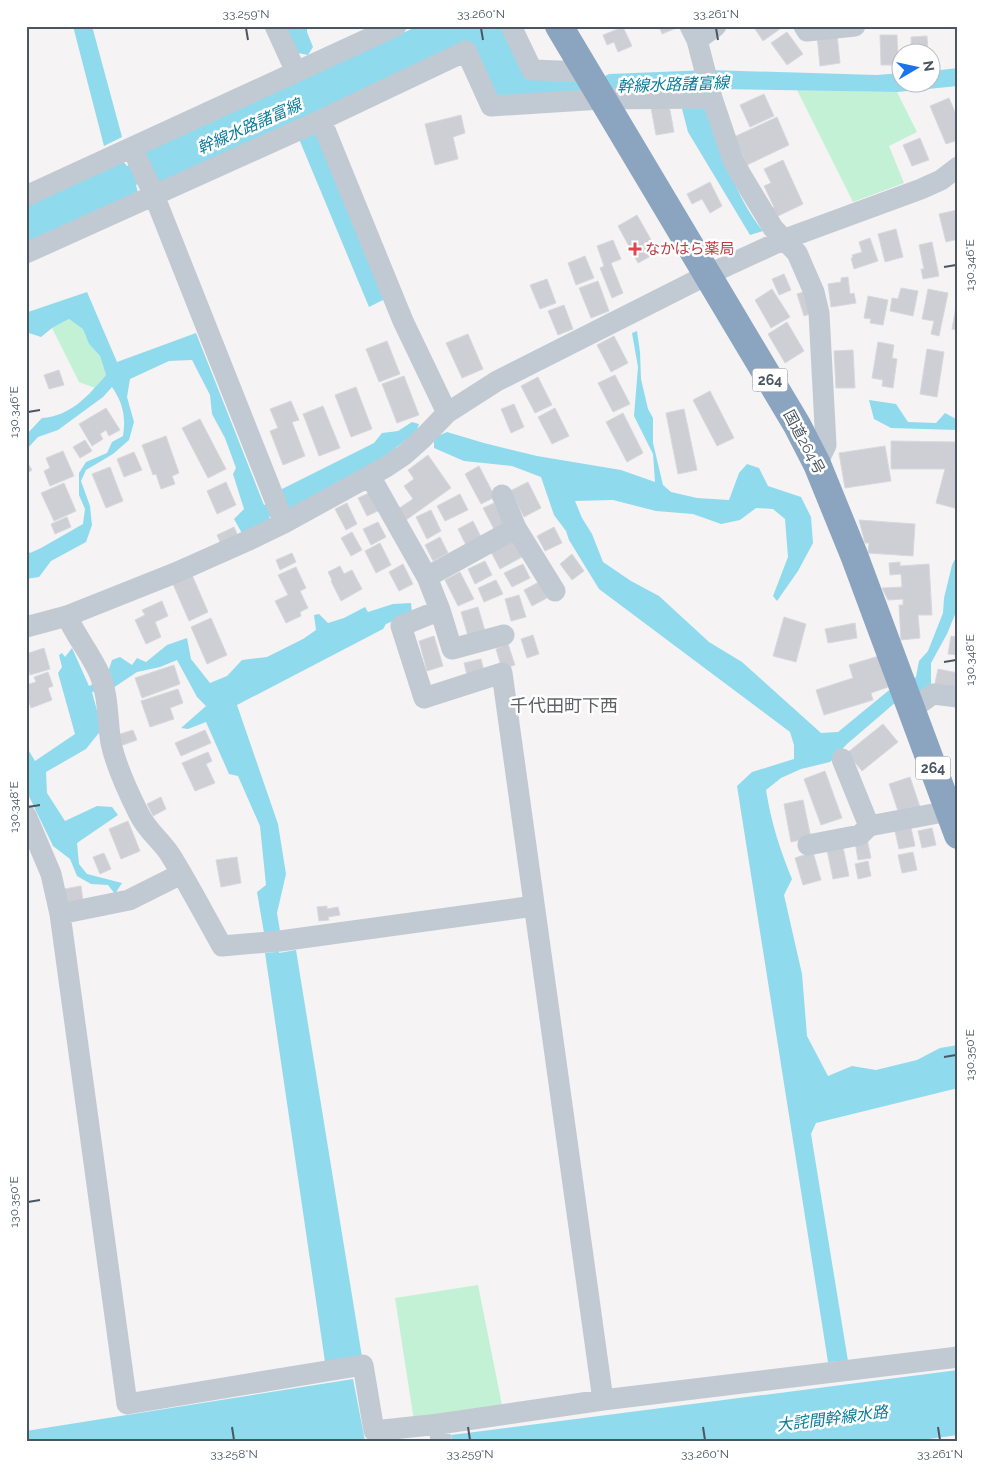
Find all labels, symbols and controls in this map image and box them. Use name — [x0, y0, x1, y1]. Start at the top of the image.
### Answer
text: 33.259°N — [223, 7, 269, 21]
text: 33.260°N — [457, 7, 505, 21]
text: 33.261°N — [693, 7, 739, 21]
north arrow — [892, 42, 942, 92]
text: N — [920, 59, 938, 72]
water label: 幹線水路諸富線 — [617, 73, 731, 96]
water label: 幹線水路諸富線 — [194, 94, 306, 158]
text: 130.346°E — [963, 239, 977, 291]
place label: なかはら薬局 — [645, 240, 734, 258]
marker: なかはら薬局 — [629, 243, 641, 255]
road number: 264 — [752, 368, 788, 392]
text: 130.346°E — [7, 386, 21, 438]
street label: 国道264号 — [780, 407, 828, 477]
text: 130.348°E — [963, 634, 977, 686]
district label: 千代田町下西 — [510, 695, 618, 716]
road number: 264 — [916, 756, 950, 780]
text: 130.348°E — [7, 781, 21, 833]
text: 130.350°E — [963, 1029, 977, 1081]
text: 130.350°E — [7, 1176, 21, 1228]
water label: 大詫間幹線水路 — [775, 1402, 891, 1435]
text: 33.258°N — [210, 1447, 258, 1461]
text: 33.259°N — [447, 1447, 493, 1461]
text: 33.260°N — [681, 1447, 729, 1461]
text: 33.261°N — [917, 1447, 963, 1461]

